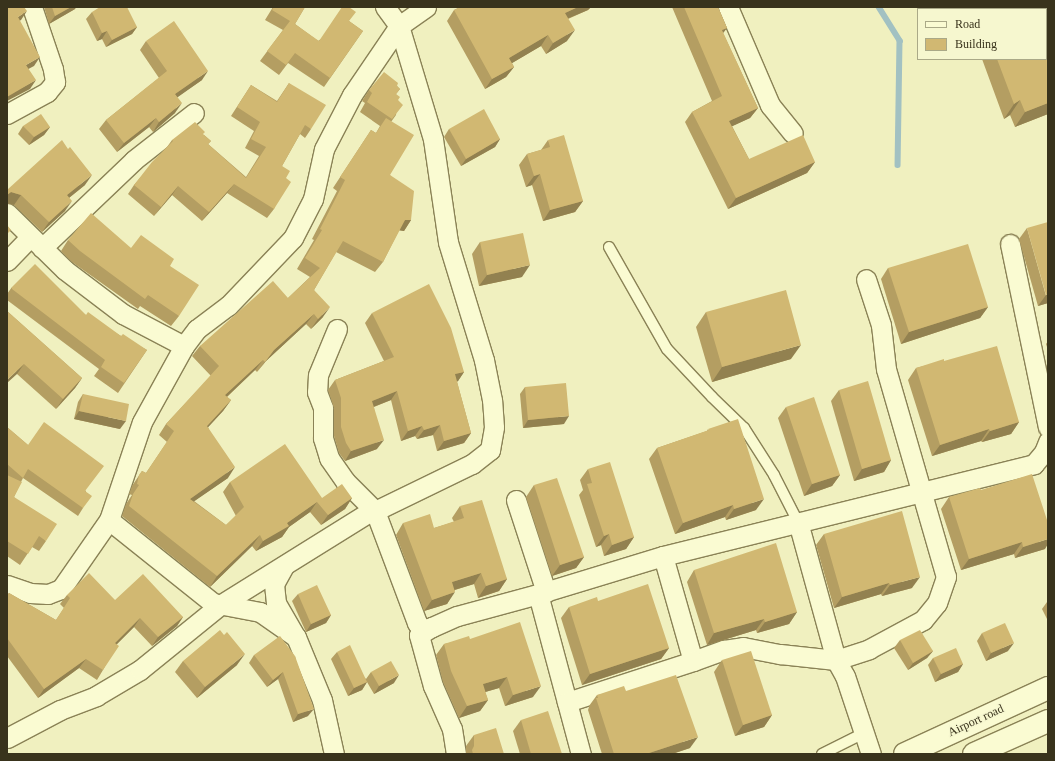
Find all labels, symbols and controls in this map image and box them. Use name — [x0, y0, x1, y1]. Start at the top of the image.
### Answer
legend — [917, 8, 1047, 60]
text: Road — [955, 17, 980, 31]
text: Building — [955, 37, 997, 51]
street label: Airport road — [946, 702, 1006, 740]

